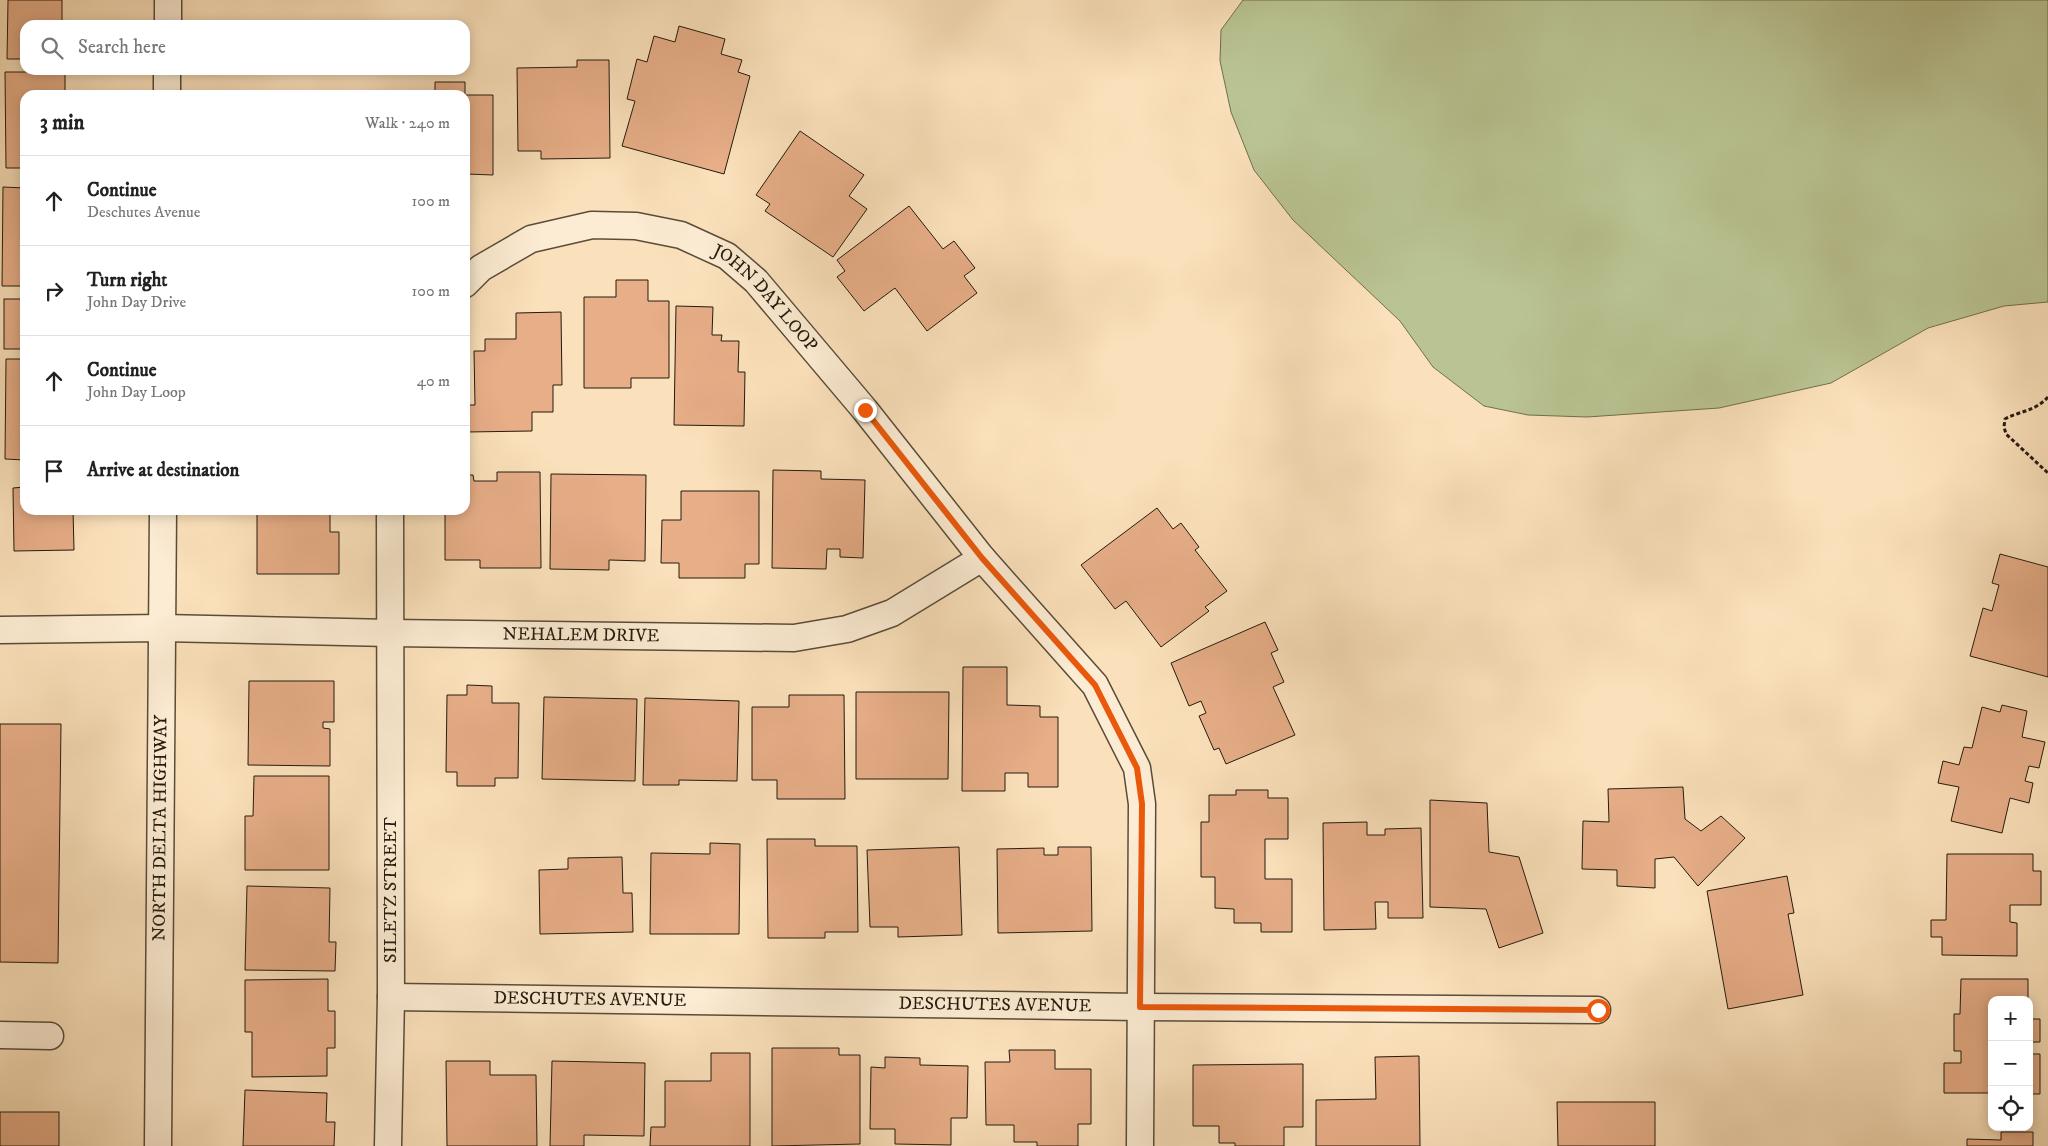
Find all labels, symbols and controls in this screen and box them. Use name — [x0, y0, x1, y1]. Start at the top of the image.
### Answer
search box — [20, 20, 470, 75]
icon: search — [38, 34, 66, 62]
text: Search here — [78, 36, 166, 59]
text: 3 min — [40, 110, 85, 136]
text: Walk · 240 m — [365, 113, 450, 133]
text: Continue — [87, 179, 157, 202]
icon: ahead — [40, 187, 68, 215]
text: 100 m — [412, 191, 450, 211]
text: Deschutes Avenue — [87, 202, 200, 222]
street label: JOHN DAY LOOP — [708, 239, 822, 356]
text: Turn right — [87, 269, 167, 292]
icon: right — [40, 277, 68, 305]
text: 100 m — [412, 281, 450, 301]
text: John Day Drive — [87, 292, 186, 312]
text: Continue — [87, 359, 157, 382]
icon: ahead — [40, 367, 68, 395]
text: 40 m — [417, 371, 450, 391]
text: John Day Loop — [87, 382, 186, 402]
route end — [854, 399, 877, 422]
icon: arrive — [40, 457, 68, 485]
text: Arrive at destination — [87, 459, 239, 482]
street label: NEHALEM DRIVE — [502, 623, 660, 647]
street label: NORTH DELTA HIGHWAY — [149, 714, 172, 941]
street label: SILETZ STREET — [380, 817, 402, 963]
street label: DESCHUTES AVENUE — [493, 987, 687, 1012]
street label: DESCHUTES AVENUE — [898, 993, 1092, 1017]
map controls — [1988, 996, 2033, 1131]
button: + — [1988, 996, 2033, 1041]
route start — [1587, 999, 1610, 1022]
button: − — [1988, 1041, 2033, 1086]
button: locate — [1988, 1086, 2033, 1131]

